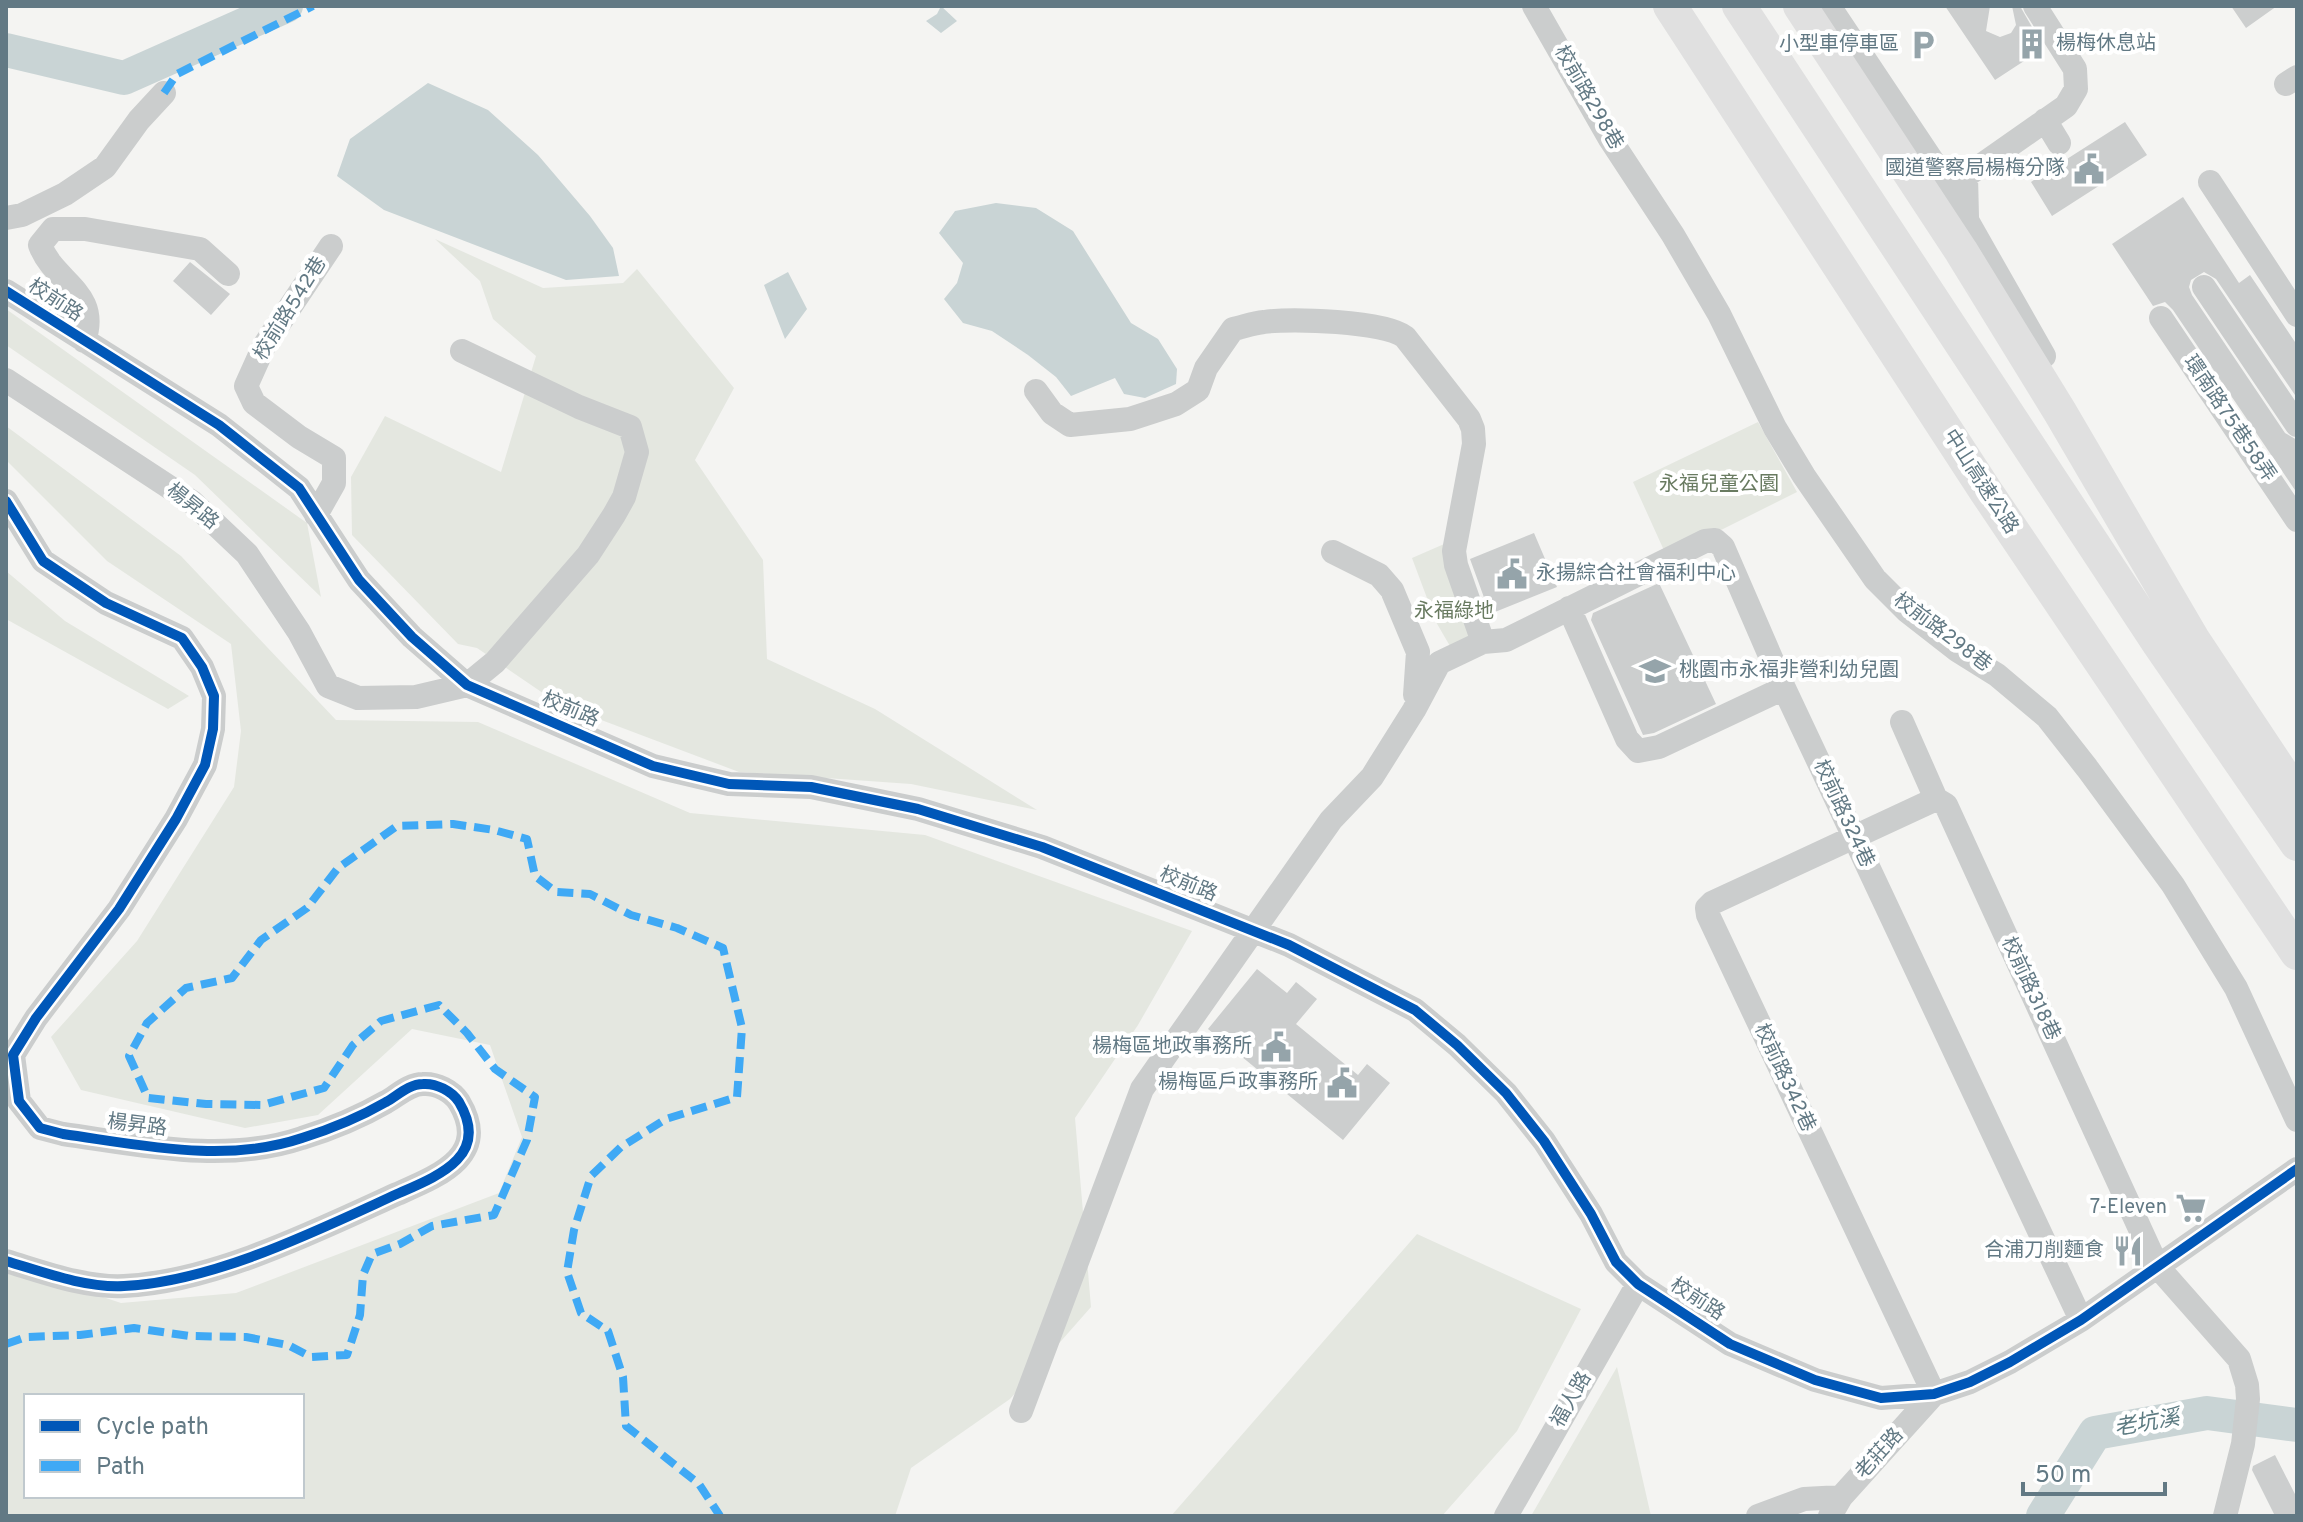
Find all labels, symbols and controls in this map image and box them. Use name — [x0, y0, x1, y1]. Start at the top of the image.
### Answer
building icon: 楊梅休息站 — [2015, 27, 2049, 61]
parking icon: 小型車停車區 — [1906, 28, 1940, 62]
place label: 楊梅休息站 — [2056, 31, 2156, 57]
place label: 小型車停車區 — [1779, 32, 1899, 58]
street label: 校前路298巷 — [1548, 41, 1628, 155]
public building icon: 國道警察局楊梅分隊 — [2072, 152, 2106, 186]
place label: 國道警察局楊梅分隊 — [1885, 156, 2065, 182]
street label: 校前路542巷 — [249, 252, 333, 366]
street label: 校前路 — [23, 274, 87, 328]
street label: 環南路75巷58弄 — [2177, 351, 2281, 487]
street label: 中山高速公路 — [1936, 425, 2024, 539]
park label: 永福兒童公園 — [1659, 472, 1779, 498]
street label: 楊昇路 — [161, 478, 223, 536]
public building icon: 永揚綜合社會福利中心 — [1495, 557, 1529, 591]
place label: 永揚綜合社會福利中心 — [1536, 561, 1736, 587]
street label: 校前路298巷 — [1888, 588, 1996, 678]
park label: 永福綠地 — [1414, 599, 1494, 625]
school or university icon: 桃園市永福非營利幼兒園 — [1638, 654, 1672, 688]
place label: 桃園市永福非營利幼兒園 — [1679, 658, 1899, 684]
street label: 校前路 — [537, 686, 603, 734]
street label: 校前路324巷 — [1807, 756, 1879, 872]
street label: 校前路 — [1155, 862, 1221, 908]
street label: 校前路318巷 — [1995, 933, 2065, 1045]
street label: 校前路342巷 — [1748, 1020, 1820, 1136]
public building icon: 楊梅區地政事務所 — [1259, 1030, 1293, 1064]
place label: 楊梅區地政事務所 — [1092, 1034, 1252, 1060]
public building icon: 楊梅區戶政事務所 — [1325, 1066, 1359, 1100]
place label: 楊梅區戶政事務所 — [1158, 1070, 1318, 1096]
street label: 楊昇路 — [106, 1109, 168, 1143]
supermarket icon: 7-Eleven — [2174, 1191, 2208, 1225]
place label: 7-Eleven — [2090, 1195, 2167, 1221]
restaurant icon: 合浦刀削麵食 — [2111, 1234, 2145, 1268]
place label: 合浦刀削麵食 — [1984, 1238, 2104, 1264]
street label: 校前路 — [1665, 1273, 1729, 1327]
street label: 福人路 — [1546, 1368, 1598, 1432]
legend — [24, 1394, 304, 1498]
water label: 老坑溪 — [2112, 1404, 2185, 1443]
text: Cycle path — [96, 1413, 209, 1443]
street label: 老莊路 — [1850, 1423, 1910, 1485]
scale bar — [2023, 1446, 2165, 1496]
text: Path — [96, 1453, 145, 1483]
text: 50 m — [2035, 1461, 2091, 1491]

